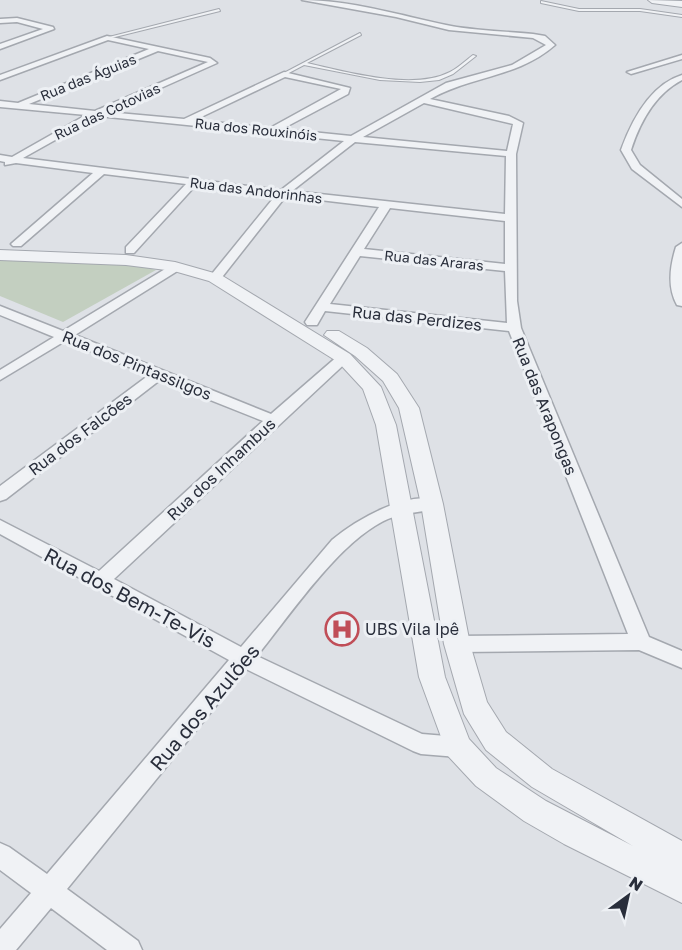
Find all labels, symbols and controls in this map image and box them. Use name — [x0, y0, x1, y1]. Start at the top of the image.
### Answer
street label: Rua das Águias — [38, 50, 138, 104]
street label: Rua das Cotovias — [51, 79, 163, 143]
street label: Rua dos Rouxinóis — [194, 114, 318, 144]
street label: Rua das Andorinhas — [189, 173, 323, 207]
street label: Rua das Araras — [383, 246, 485, 274]
street label: Rua das Perdizes — [351, 301, 483, 335]
street label: Rua dos Pintassilgos — [59, 326, 215, 404]
street label: Rua das Arapongas — [508, 334, 582, 478]
street label: Rua dos Falcões — [24, 389, 136, 479]
street label: Rua dos Inhambus — [163, 414, 279, 524]
street label: Rua dos Bem-Te-Vis — [40, 542, 220, 652]
hospital icon: UBS Vila Ipê — [324, 611, 360, 647]
place label: UBS Vila Ipê — [365, 619, 459, 639]
street label: Rua dos Azulões — [144, 639, 264, 775]
north arrow — [598, 866, 658, 926]
text: N — [626, 872, 647, 895]

